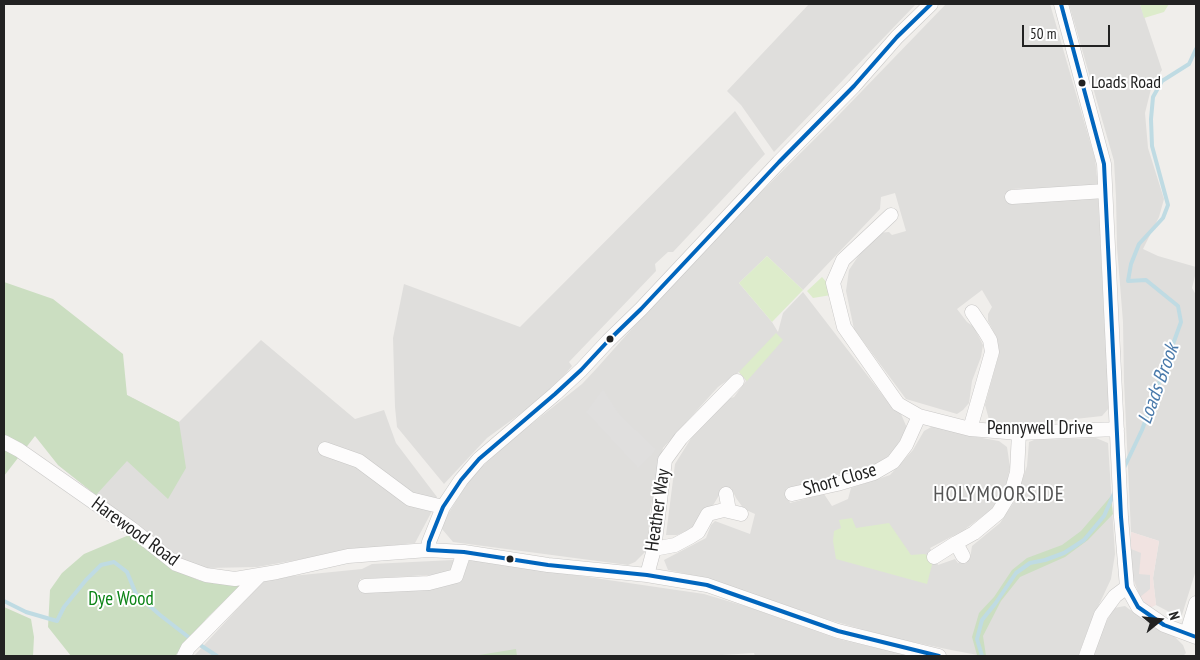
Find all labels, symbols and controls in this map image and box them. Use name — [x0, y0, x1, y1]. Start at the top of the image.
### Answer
scale bar — [1025, 15, 1112, 47]
text: 50 m — [1030, 24, 1056, 43]
place label: Loads Road — [1091, 72, 1161, 94]
marker: Loads Road — [1077, 78, 1087, 88]
unlabelled marker — [605, 334, 615, 344]
water label: Loads Brook — [1133, 341, 1185, 427]
street label: Pennywell Drive — [987, 418, 1093, 440]
street label: Short Close — [801, 459, 879, 501]
street label: Heather Way — [641, 467, 675, 553]
district label: HOLYMOORSIDE — [932, 482, 1066, 508]
street label: Harewood Road — [87, 493, 183, 571]
unlabelled marker — [505, 554, 515, 564]
park label: Dye Wood — [88, 589, 154, 611]
north arrow — [1135, 595, 1185, 645]
text: N — [1165, 609, 1184, 622]

